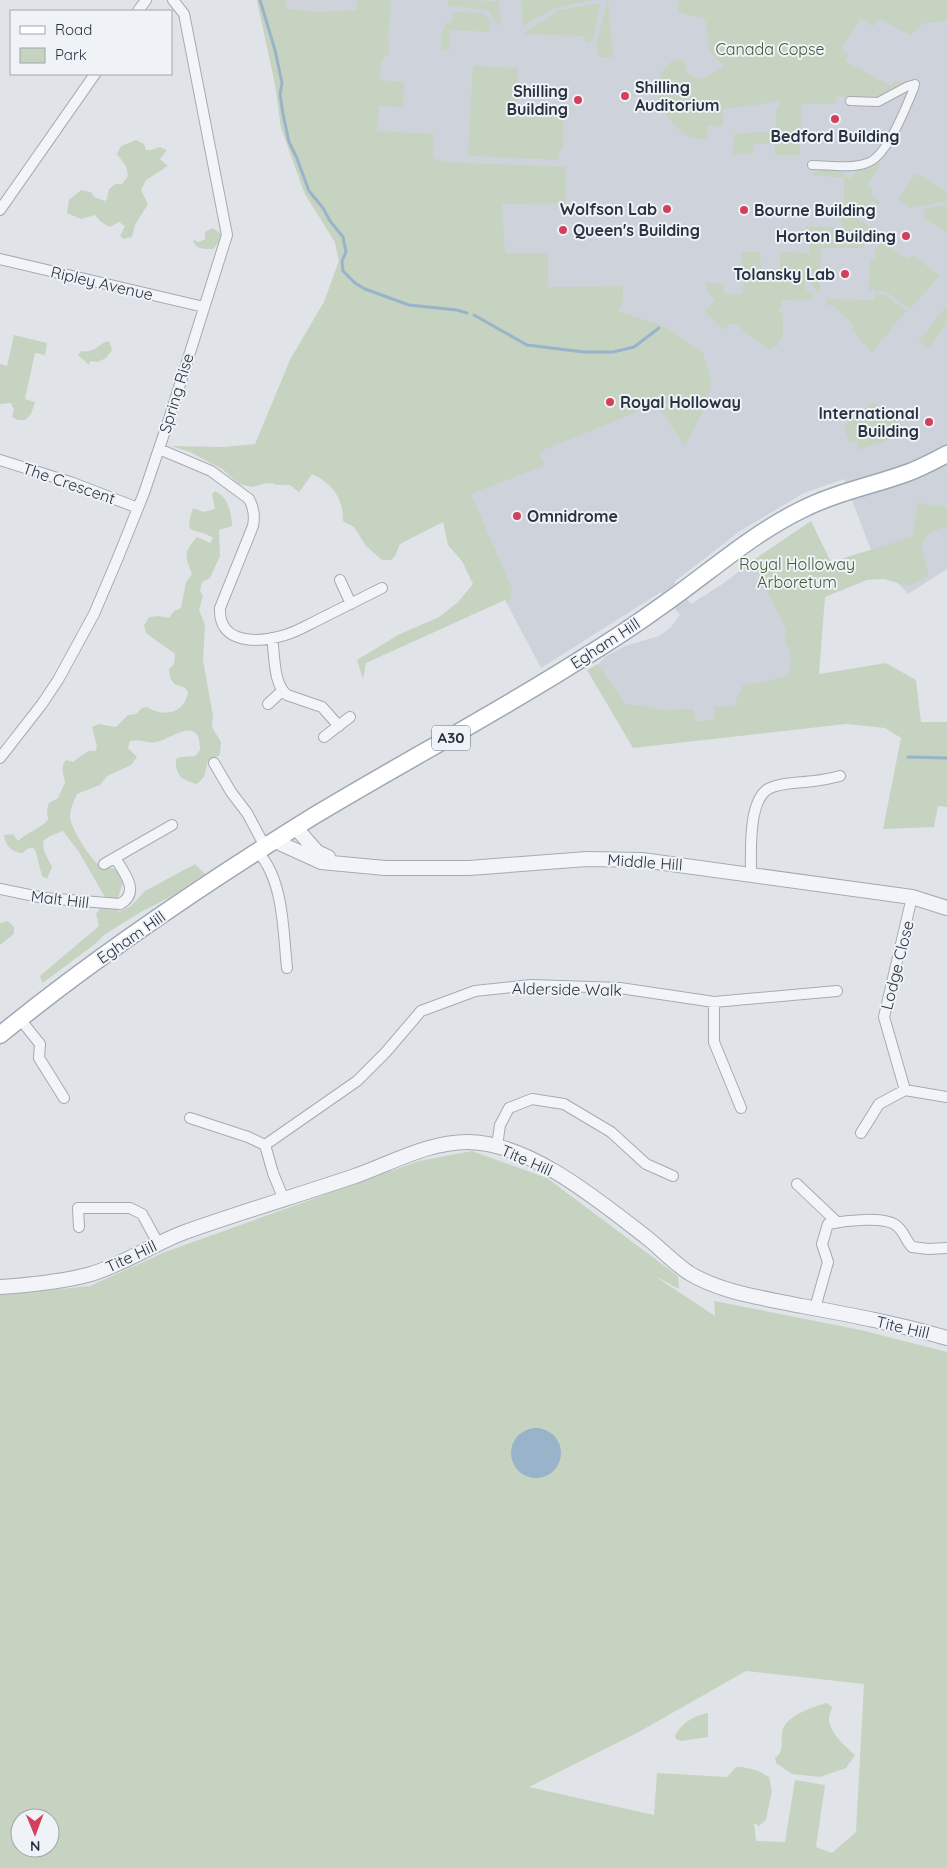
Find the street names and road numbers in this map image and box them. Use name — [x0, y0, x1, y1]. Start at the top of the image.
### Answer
street label: Ripley Avenue — [49, 262, 155, 304]
street label: Spring Rise — [154, 351, 198, 435]
street label: The Crescent — [20, 458, 118, 508]
street label: Egham Hill — [566, 613, 644, 673]
road number: A30 — [432, 726, 470, 750]
street label: Middle Hill — [607, 849, 683, 875]
street label: Malt Hill — [30, 886, 90, 912]
street label: Egham Hill — [93, 906, 169, 968]
street label: Lodge Close — [876, 918, 918, 1012]
street label: Alderside Walk — [512, 978, 622, 1000]
street label: Tite Hill — [498, 1140, 556, 1180]
street label: Tite Hill — [102, 1235, 160, 1277]
street label: Tite Hill — [874, 1311, 932, 1343]

